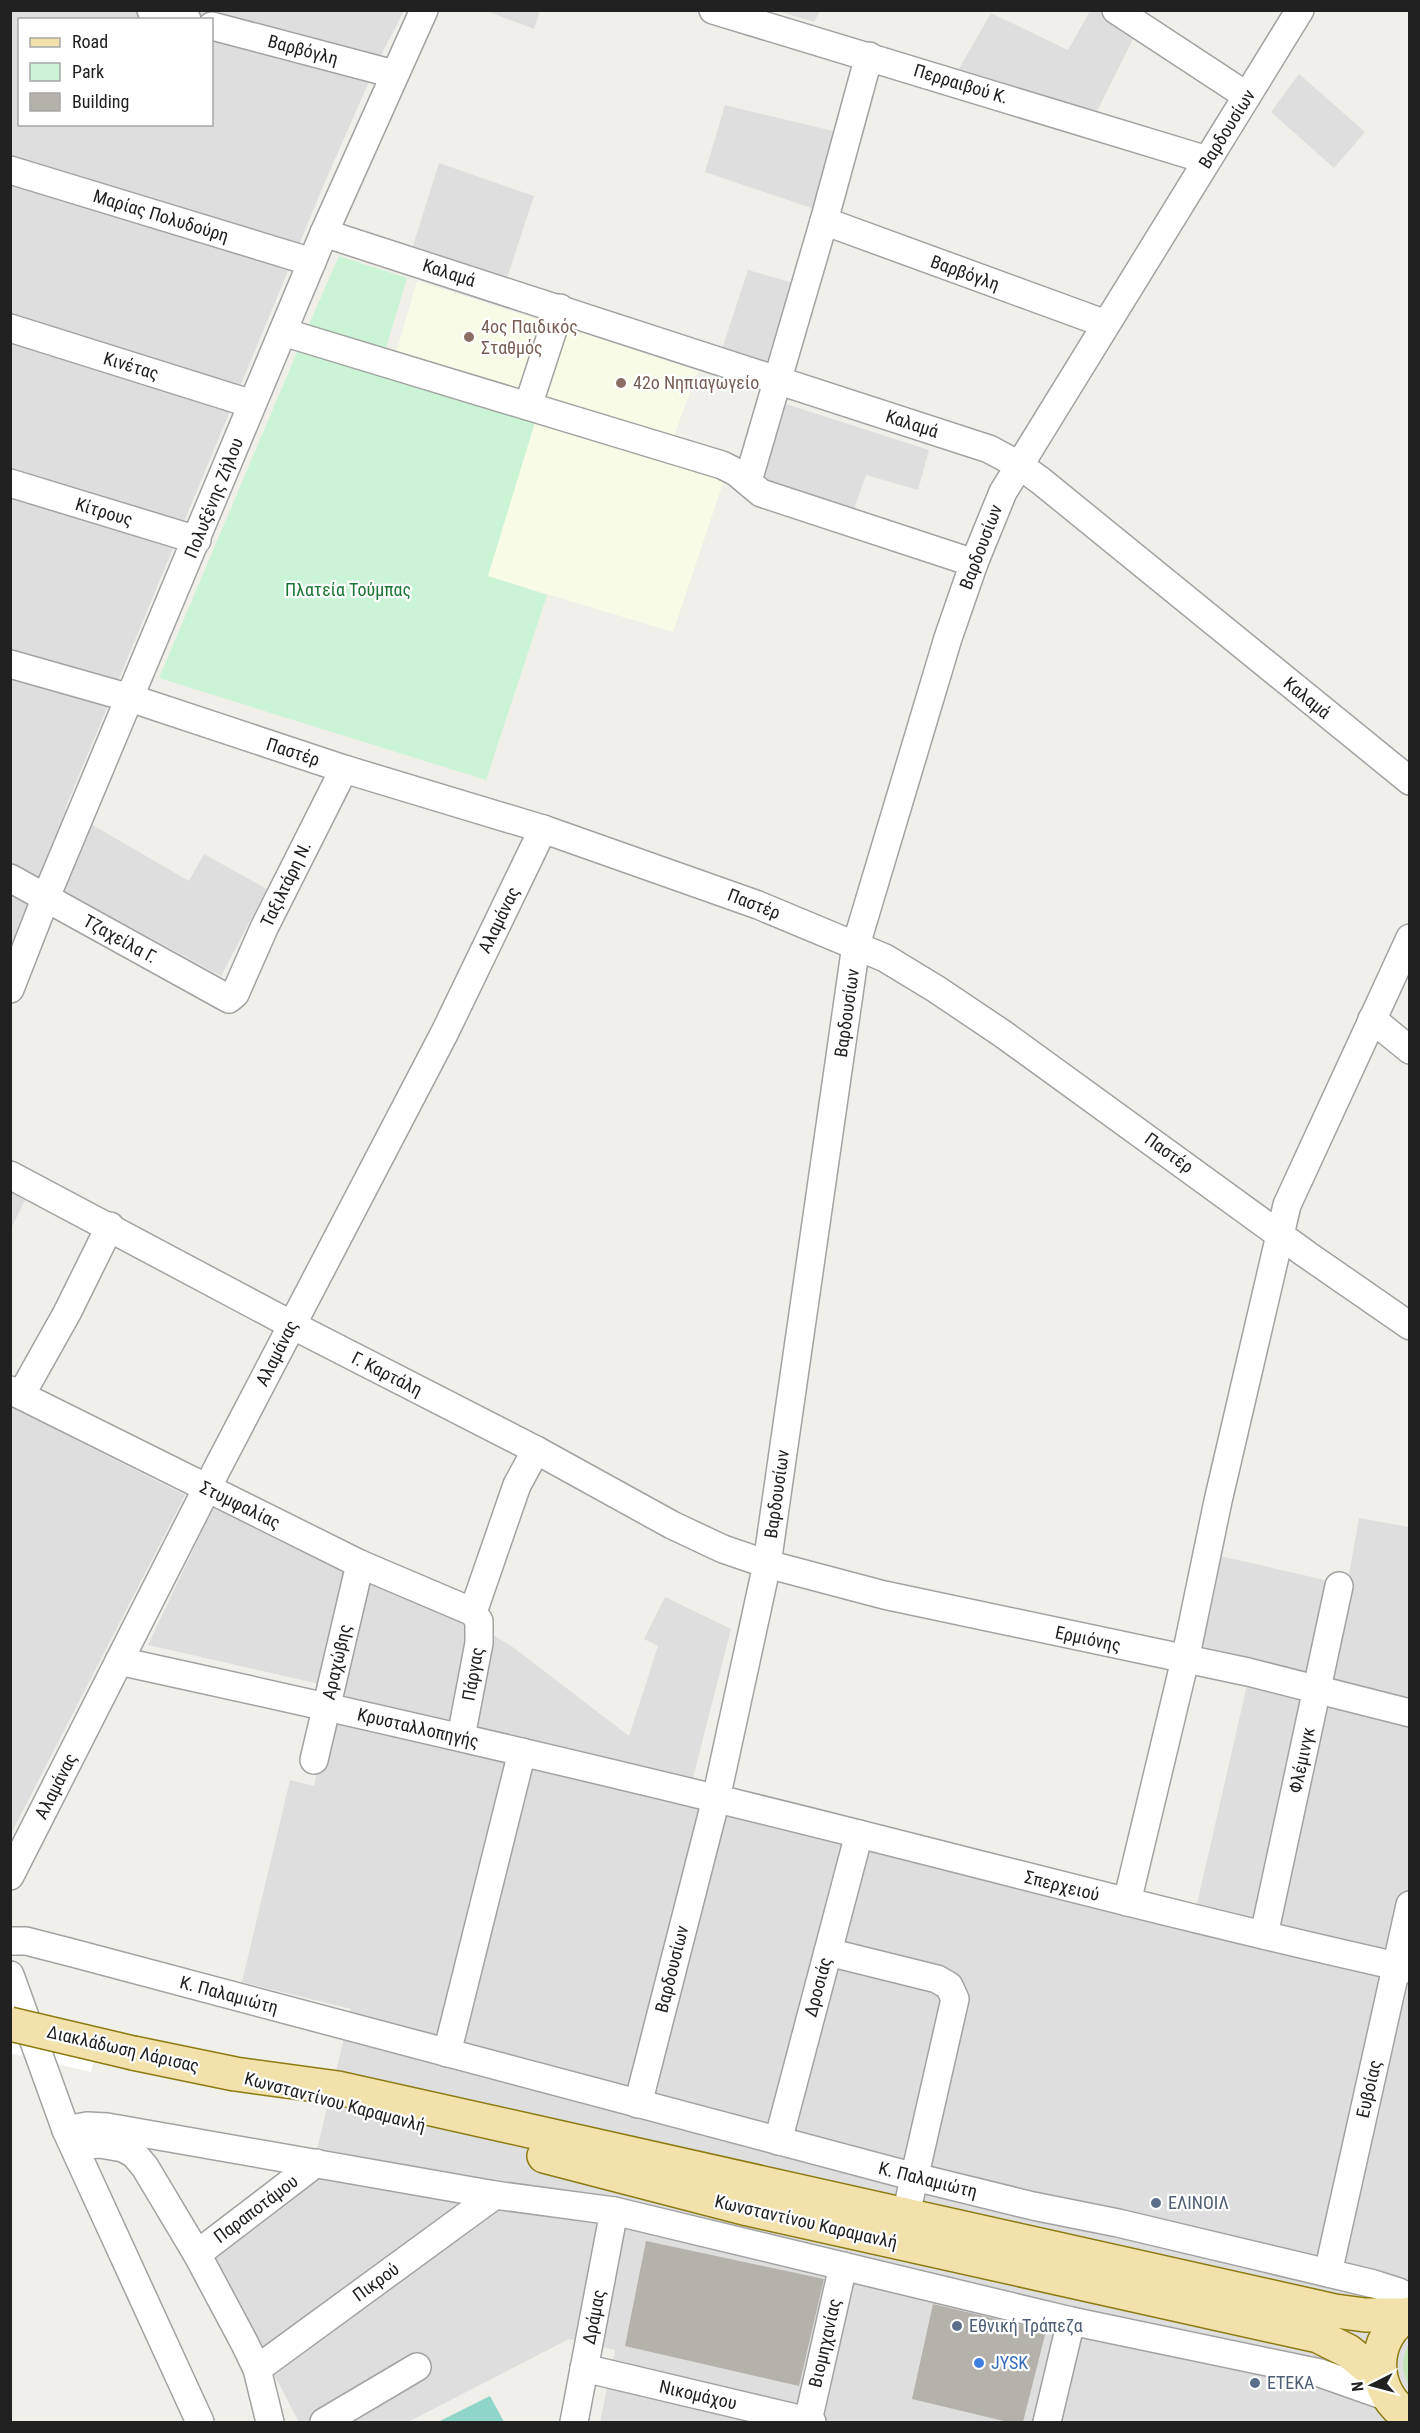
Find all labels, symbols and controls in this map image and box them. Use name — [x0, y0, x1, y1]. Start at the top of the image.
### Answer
legend — [18, 18, 213, 126]
street label: Βαρβόγλη — [266, 30, 340, 69]
text: Road — [72, 31, 108, 52]
street label: Περραιβού Κ. — [911, 59, 1011, 108]
text: Park — [72, 61, 104, 82]
street label: Βαρδουσίων — [1194, 85, 1259, 172]
text: Building — [72, 91, 129, 112]
street label: Μαρίας Πολυδούρη — [91, 185, 231, 246]
street label: Βαρβόγλη — [928, 250, 1002, 295]
street label: Καλαμά — [420, 254, 478, 291]
place label: 4ος Παιδικός Σταθμός — [481, 316, 578, 358]
marker: 4ος Παιδικός Σταθμός — [462, 330, 476, 344]
street label: Κινέτας — [101, 347, 161, 384]
place label: 42ο Νηπιαγωγείο — [633, 372, 759, 393]
marker: 42ο Νηπιαγωγείο — [614, 376, 628, 390]
street label: Καλαμά — [883, 405, 941, 442]
street label: Πολυξένης Ζήλου — [180, 435, 247, 561]
street label: Κίτρους — [73, 493, 135, 530]
street label: Βαρδουσίων — [955, 501, 1006, 592]
park label: Πλατεία Τούμπας — [285, 579, 411, 600]
street label: Καλαμά — [1280, 672, 1335, 723]
street label: Παστέρ — [264, 733, 323, 770]
street label: Ταξιλτάρη Ν. — [256, 838, 315, 930]
street label: Αλαμάνας — [474, 883, 524, 956]
street label: Παστέρ — [725, 884, 784, 923]
street label: Τζαχείλα Γ. — [80, 910, 161, 967]
street label: Βαρδουσίων — [830, 967, 863, 1059]
street label: Παστέρ — [1141, 1128, 1198, 1177]
street label: Αλαμάνας — [251, 1316, 302, 1389]
street label: Γ. Καρτάλη — [348, 1347, 426, 1400]
street label: Βαρδουσίων — [760, 1448, 793, 1540]
street label: Στυμφαλίας — [197, 1476, 284, 1533]
street label: Ερμιόνης — [1053, 1621, 1123, 1656]
street label: Αραχώβης — [318, 1622, 355, 1702]
street label: Πάργας — [457, 1645, 488, 1702]
street label: Κρυσταλλοπηγής — [355, 1703, 481, 1752]
street label: Φλέμινγκ — [1284, 1725, 1319, 1795]
street label: Αλαμάνας — [30, 1749, 81, 1822]
street label: Σπερχειού — [1023, 1866, 1102, 1905]
street label: Βαρδουσίων — [651, 1923, 693, 2015]
street label: Δροσιάς — [800, 1955, 836, 2019]
street label: Κ. Παλαμιώτη — [178, 1971, 281, 2018]
street label: Διακλάδωση Λάρισας — [45, 2021, 201, 2076]
street label: Ευβοίας — [1352, 2058, 1385, 2120]
street label: Κωνσταντίνου Καραμανλή — [242, 2067, 428, 2136]
street label: Κ. Παλαμιώτη — [877, 2157, 980, 2202]
street label: Παραποτάμου — [210, 2170, 302, 2247]
street label: Κωνσταντίνου Καραμανλή — [713, 2190, 899, 2253]
place label: ΕΛΙΝΟΙΛ — [1168, 2192, 1229, 2213]
marker: ΕΛΙΝΟΙΛ — [1149, 2196, 1163, 2210]
street label: Πικρού — [348, 2258, 403, 2305]
street label: Δράμας — [578, 2288, 609, 2346]
street label: Βιομηχανίας — [804, 2296, 845, 2389]
place label: Εθνική Τράπεζα — [969, 2315, 1083, 2336]
marker: Εθνική Τράπεζα — [950, 2319, 964, 2333]
place label: JYSK — [991, 2352, 1028, 2373]
north arrow — [1342, 2355, 1402, 2415]
marker: JYSK — [972, 2356, 986, 2370]
place label: ΕΤΕΚΑ — [1267, 2372, 1315, 2393]
street label: Νικομάχου — [657, 2375, 739, 2414]
marker: ΕΤΕΚΑ — [1248, 2376, 1262, 2390]
text: N — [1348, 2381, 1368, 2392]

